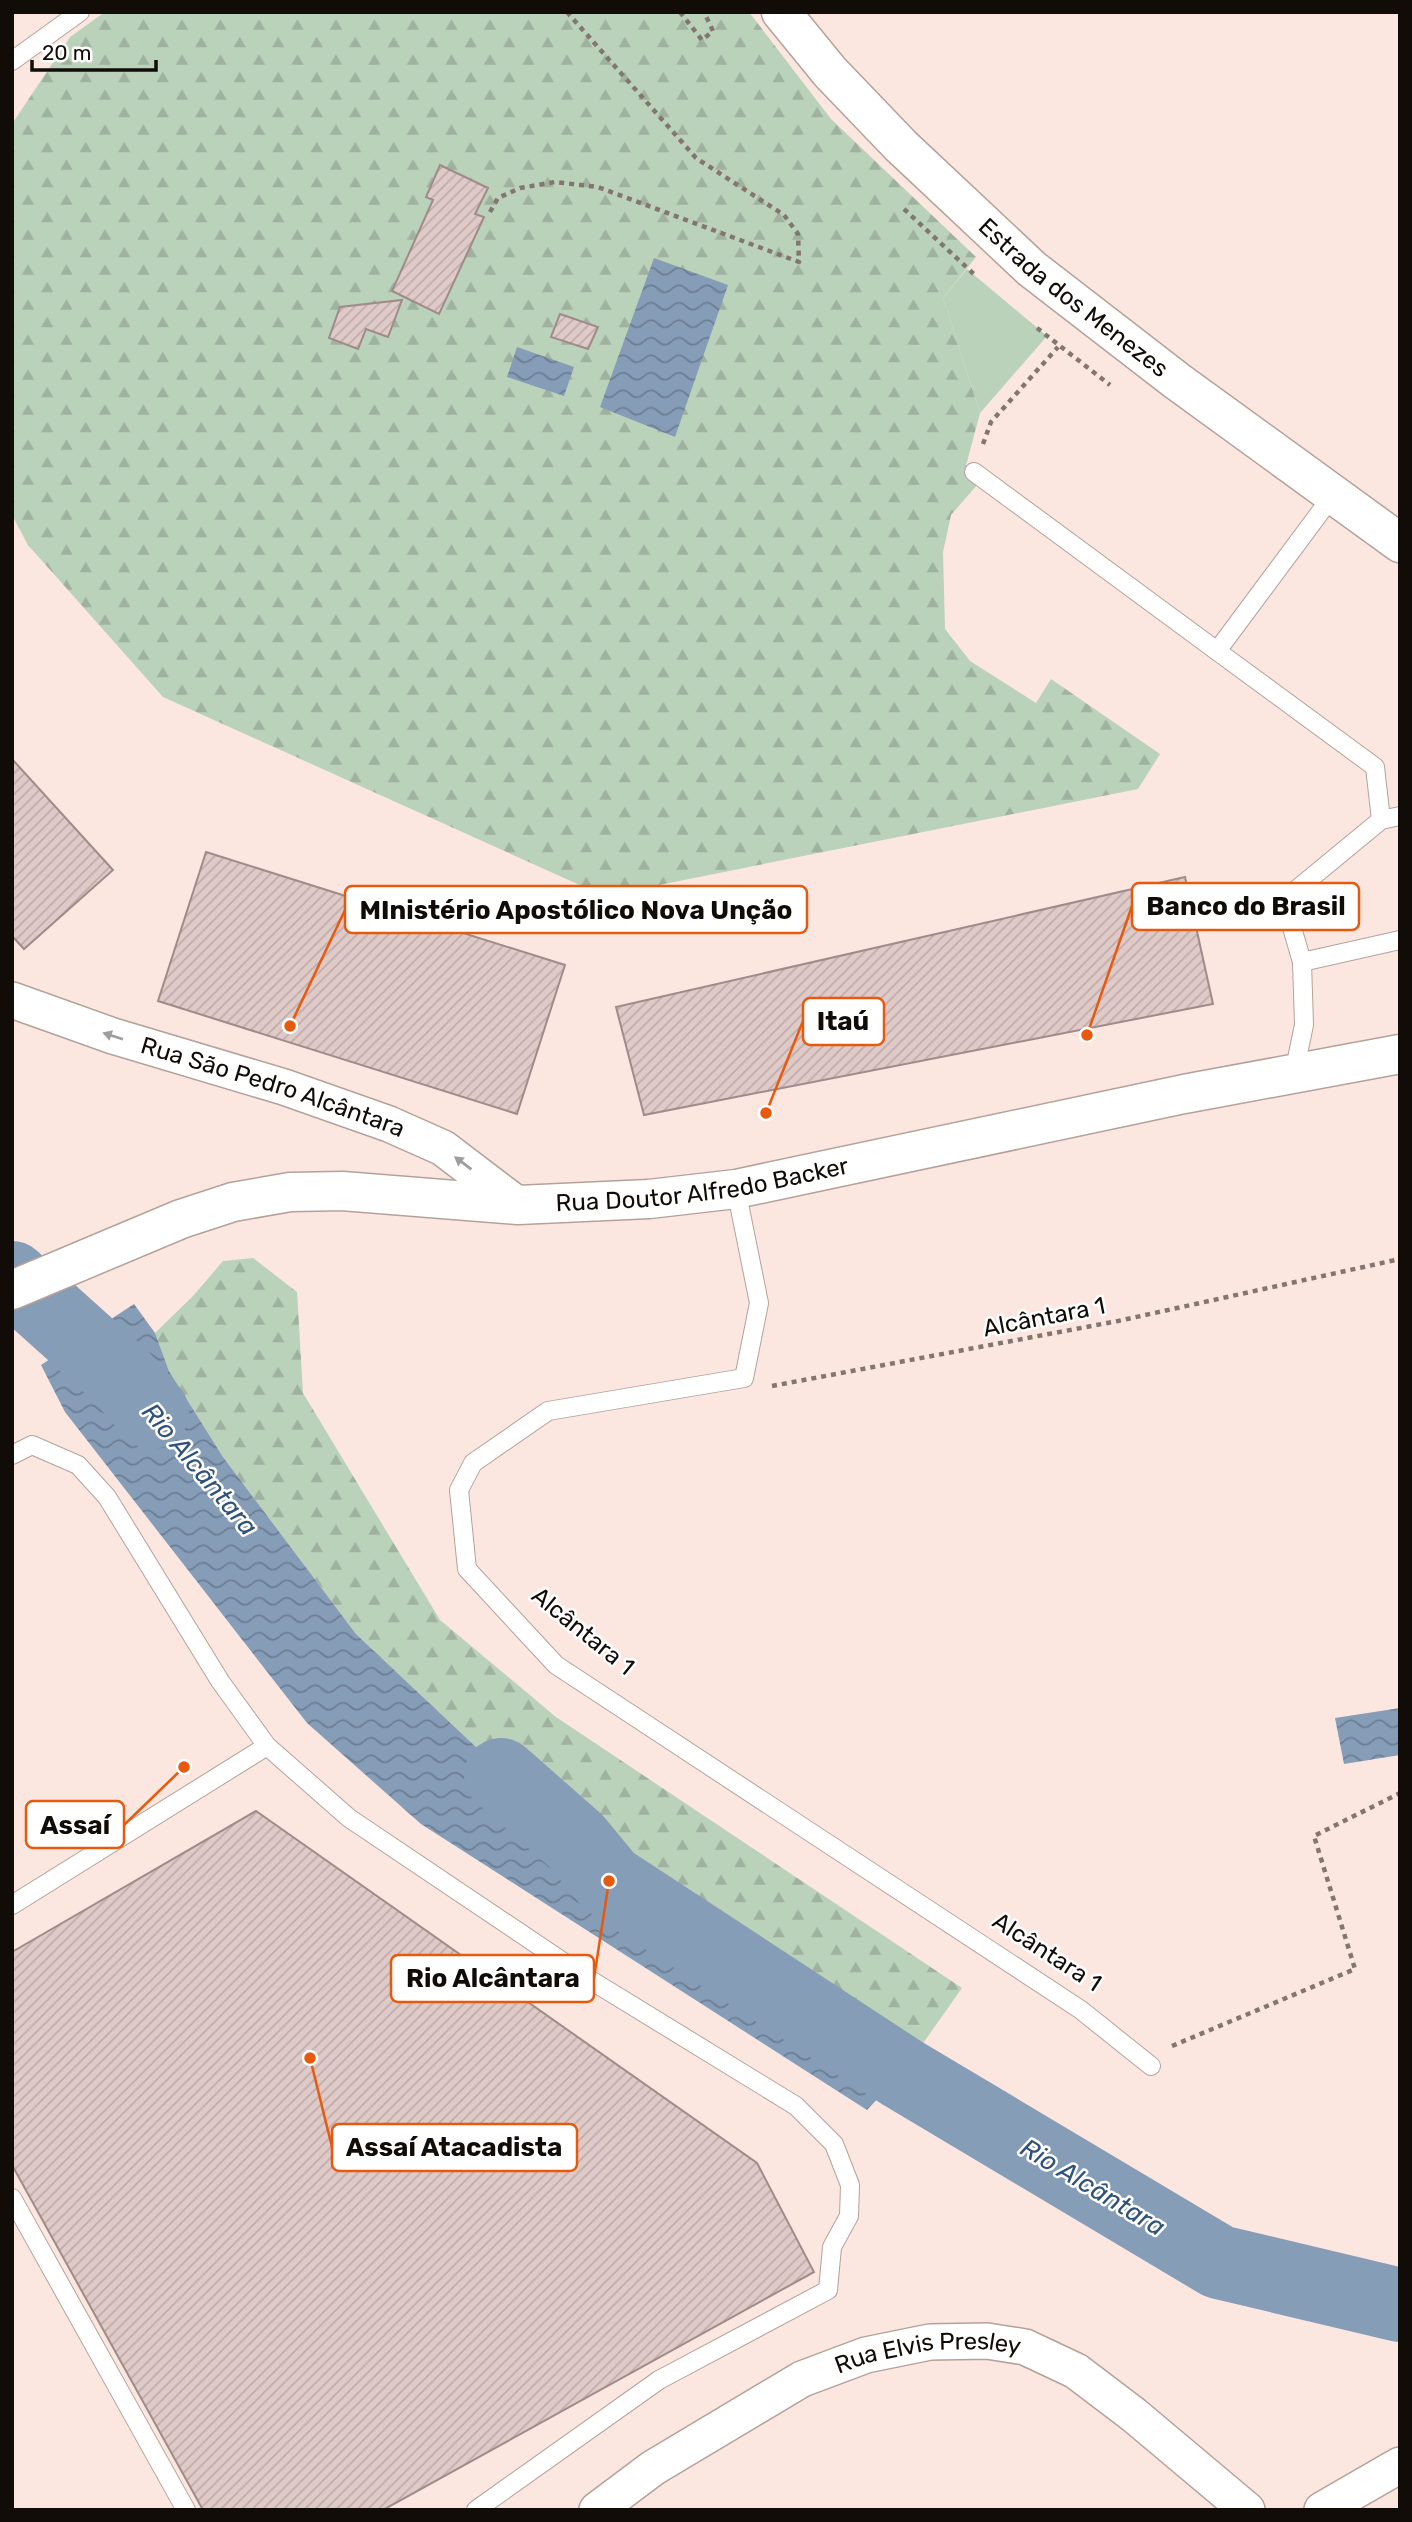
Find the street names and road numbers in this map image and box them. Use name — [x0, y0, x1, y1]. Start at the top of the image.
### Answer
street label: Estrada dos Menezes — [973, 212, 1174, 383]
street label: Rua São Pedro Alcântara — [138, 1031, 409, 1143]
street label: Rua Doutor Alfredo Backer — [555, 1152, 851, 1217]
street label: Alcântara 1 — [981, 1291, 1107, 1343]
street label: Alcântara 1 — [526, 1581, 640, 1681]
street label: Alcântara 1 — [987, 1907, 1107, 1997]
street label: Rua Elvis Presley — [831, 2327, 1023, 2379]

